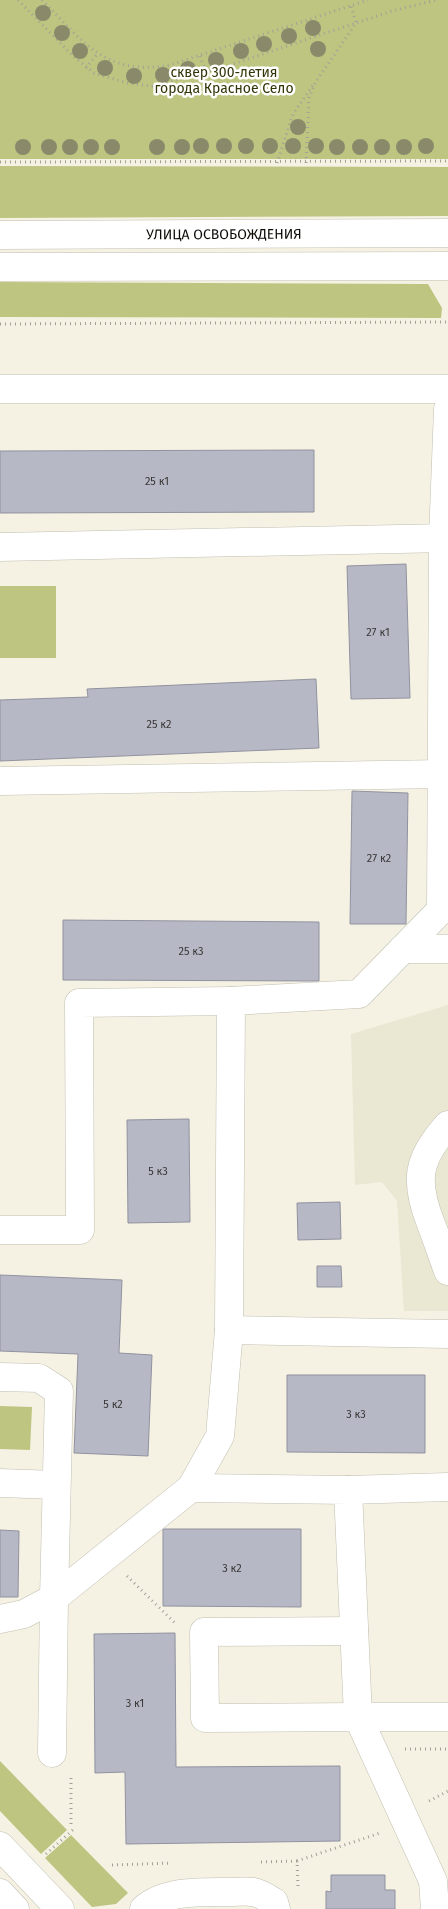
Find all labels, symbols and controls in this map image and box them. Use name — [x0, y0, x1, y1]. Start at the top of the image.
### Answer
park label: сквер 300-летия города Красное Село — [154, 64, 294, 97]
street label: УЛИЦА ОСВОБОЖДЕНИЯ — [146, 225, 302, 243]
house number: 25 к1 — [145, 475, 169, 488]
house number: 27 к1 — [366, 626, 390, 639]
house number: 25 к2 — [146, 718, 172, 731]
house number: 27 к2 — [367, 852, 391, 865]
house number: 25 к3 — [178, 945, 204, 958]
house number: 5 к3 — [148, 1165, 168, 1178]
house number: 5 к2 — [103, 1398, 123, 1411]
house number: 3 к3 — [346, 1408, 366, 1421]
house number: 3 к2 — [222, 1562, 242, 1575]
house number: 3 к1 — [126, 1697, 144, 1710]

